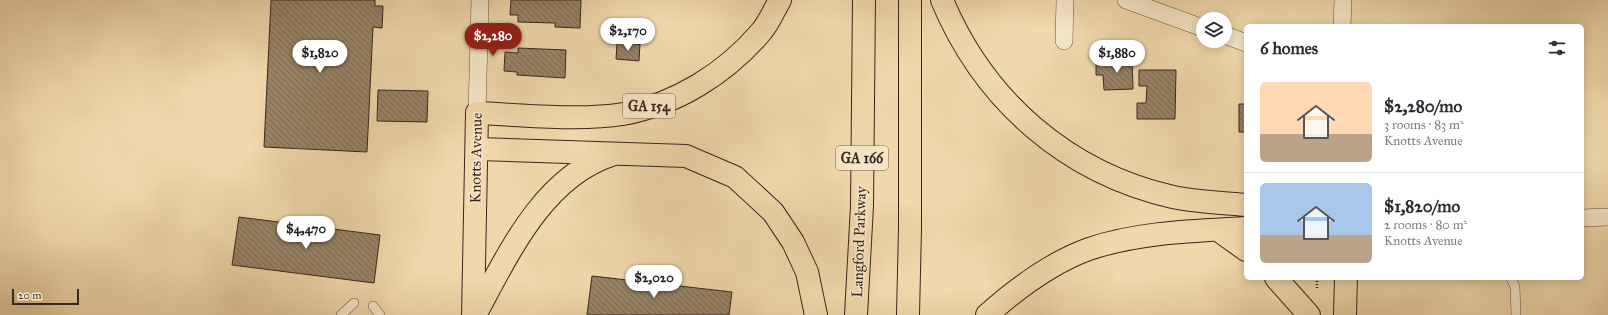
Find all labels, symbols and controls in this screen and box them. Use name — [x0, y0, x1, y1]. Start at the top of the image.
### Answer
map controls — [1196, 12, 1232, 48]
button: layers — [1196, 12, 1232, 48]
pin: $2,170 — [595, 18, 661, 52]
pin: $2,280 — [460, 23, 526, 57]
text: $2,170 — [609, 23, 647, 39]
text: $2,280 — [474, 28, 512, 44]
icon: filters — [1546, 37, 1568, 59]
text: 6 homes — [1260, 38, 1318, 59]
pin: $1,820 — [287, 40, 353, 74]
pin: $1,880 — [1084, 40, 1150, 74]
text: $1,820 — [301, 45, 339, 61]
text: $1,880 — [1098, 45, 1136, 61]
road number: GA 154 — [623, 94, 675, 118]
text: $2,280/mo — [1384, 96, 1462, 117]
icon: home — [1292, 98, 1340, 146]
street label: Knotts Avenue — [466, 112, 486, 204]
text: 3 rooms · 83 m² — [1384, 117, 1464, 133]
text: Knotts Avenue — [1384, 133, 1463, 149]
road number: GA 166 — [836, 146, 888, 170]
street label: Langford Parkway — [848, 185, 870, 298]
text: $1,820/mo — [1384, 196, 1460, 217]
icon: home — [1292, 199, 1340, 247]
pin: $4,470 — [273, 216, 339, 250]
text: 2 rooms · 80 m² — [1384, 217, 1467, 233]
text: $4,470 — [286, 221, 326, 237]
text: Knotts Avenue — [1384, 233, 1463, 249]
pin: $2,020 — [621, 265, 687, 299]
text: $2,020 — [634, 270, 674, 286]
scale bar — [12, 287, 79, 306]
text: 20 m — [18, 289, 41, 302]

